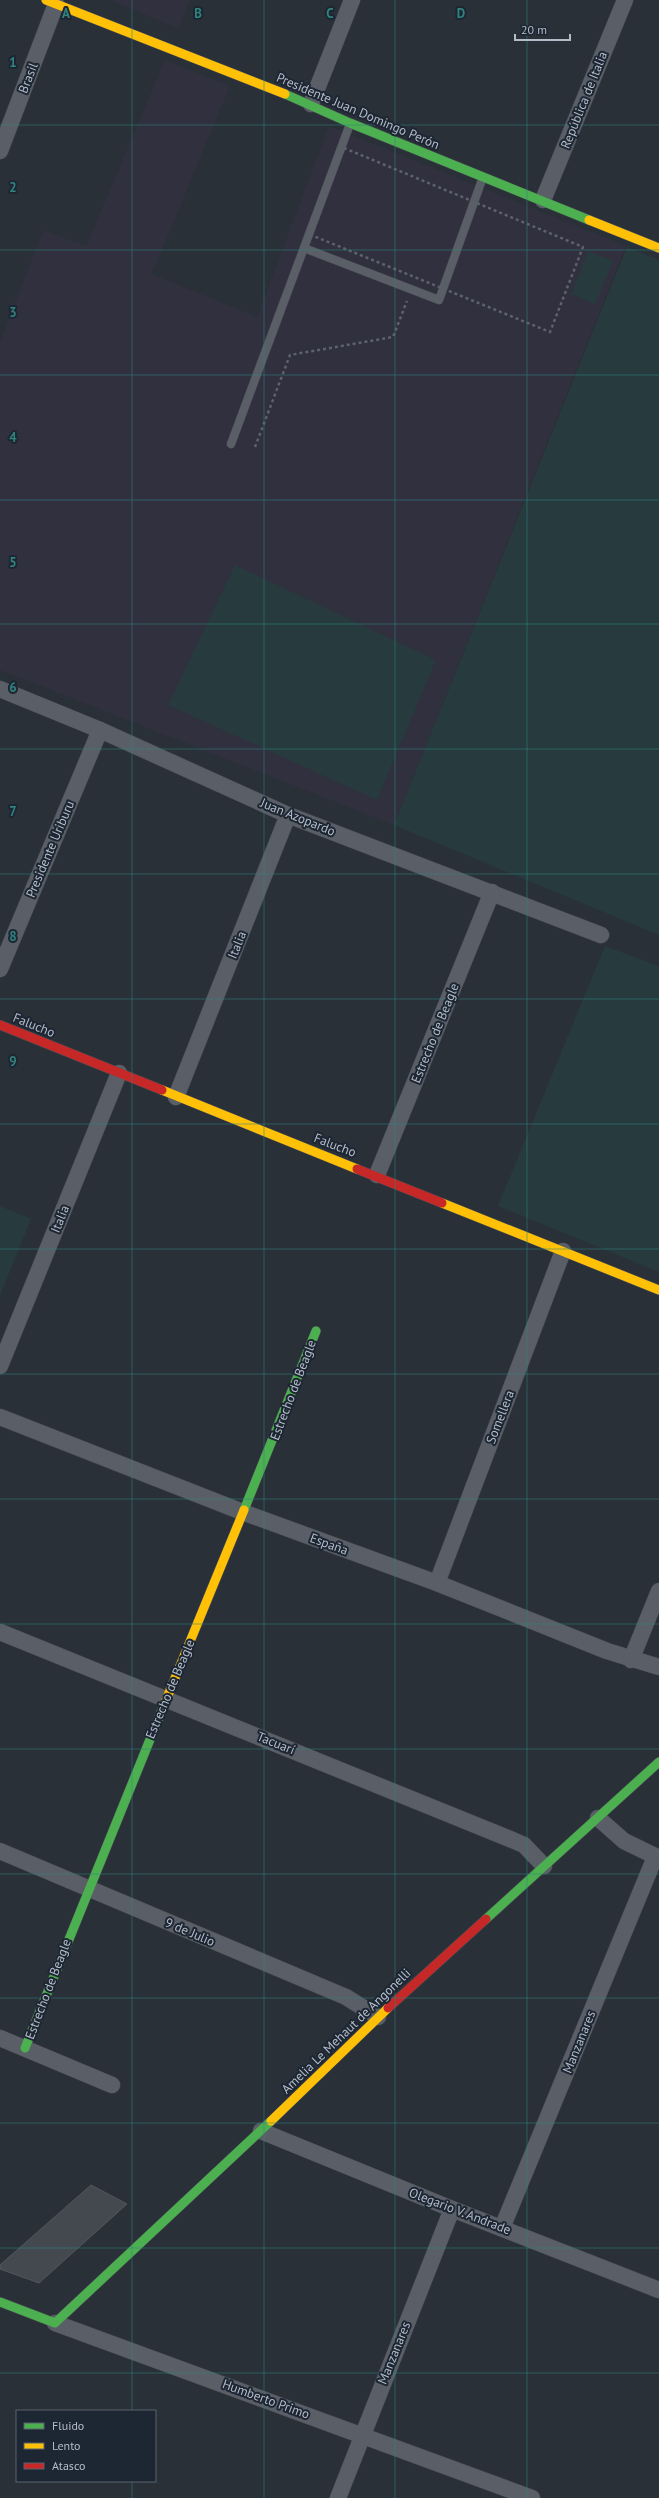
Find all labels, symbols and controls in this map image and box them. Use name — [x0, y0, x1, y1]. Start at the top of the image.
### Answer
text: A — [62, 5, 70, 22]
text: B — [194, 5, 202, 22]
text: C — [326, 5, 334, 22]
text: D — [457, 5, 465, 22]
scale bar — [515, 16, 570, 42]
text: 20 m — [521, 22, 547, 37]
street label: República de Italia — [557, 49, 611, 151]
text: 1 — [9, 54, 17, 71]
street label: Brasil — [14, 60, 42, 96]
street label: Presidente Juan Domingo Perón — [274, 69, 442, 153]
text: 2 — [9, 179, 17, 196]
text: 3 — [9, 304, 17, 321]
text: 4 — [9, 429, 17, 446]
text: 5 — [9, 554, 17, 571]
text: 6 — [9, 679, 17, 696]
street label: Juan Azopardo — [257, 794, 338, 840]
street label: Presidente Uriburu — [22, 798, 78, 900]
text: 7 — [9, 803, 17, 820]
text: 8 — [9, 928, 17, 945]
street label: Italia — [224, 929, 250, 961]
street label: Estrecho de Beagle — [407, 981, 463, 1085]
street label: Falucho — [10, 1009, 58, 1041]
text: 9 — [9, 1053, 17, 1070]
street label: Falucho — [311, 1129, 359, 1161]
street label: Italia — [47, 1203, 73, 1235]
street label: Estrecho de Beagle — [266, 1337, 320, 1443]
street label: Somellera — [482, 1388, 518, 1446]
street label: España — [308, 1529, 350, 1559]
street label: Estrecho de Beagle — [141, 1637, 199, 1741]
street label: Tacuarí — [254, 1728, 298, 1758]
street label: 9 de Julio — [162, 1914, 218, 1950]
street label: Estrecho de Beagle — [21, 1936, 75, 2042]
street label: Amelia Le Mehaut de Angonelli — [278, 1965, 414, 2097]
street label: Manzanares — [559, 2008, 599, 2076]
street label: Olegario V. Andrade — [407, 2184, 513, 2238]
street label: Manzanares — [374, 2319, 414, 2387]
street label: Humberto Primo — [220, 2375, 312, 2423]
legend — [16, 2410, 156, 2482]
text: Fluido — [52, 2418, 84, 2433]
text: Lento — [52, 2438, 81, 2453]
text: Atasco — [52, 2458, 85, 2473]

